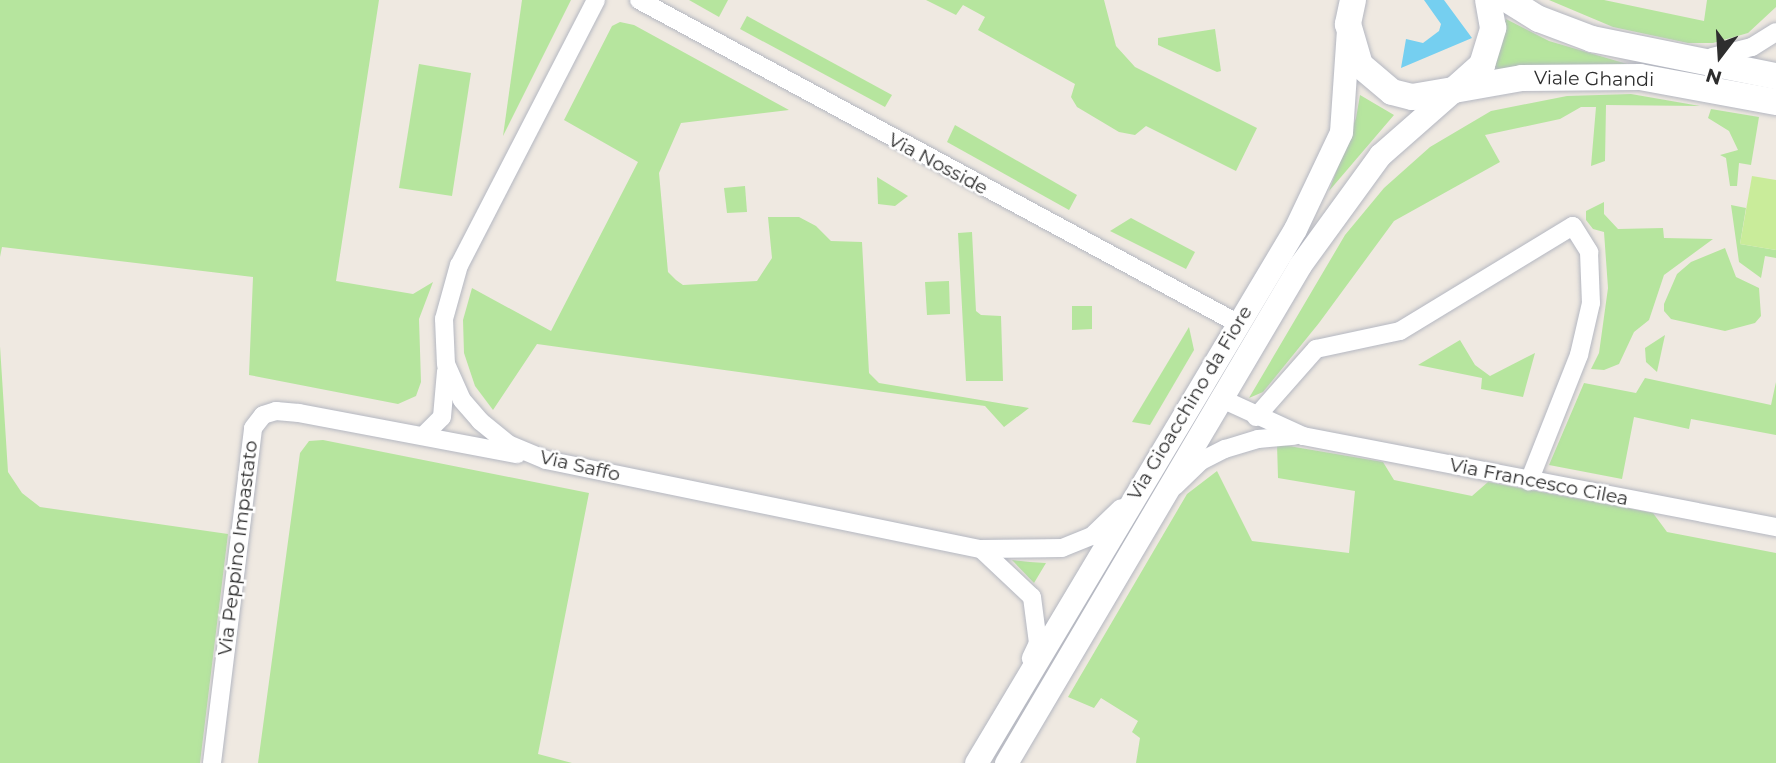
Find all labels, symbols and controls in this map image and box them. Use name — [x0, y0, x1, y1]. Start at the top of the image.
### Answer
north arrow — [1685, 21, 1755, 91]
text: N — [1703, 63, 1724, 90]
street label: Viale Ghandi — [1534, 67, 1654, 91]
street label: Via Nosside — [884, 128, 992, 200]
street label: Via Gioacchino da Fiore — [1123, 302, 1257, 504]
street label: Via Peppino Impastato — [213, 439, 263, 657]
street label: Via Saffo — [538, 446, 622, 486]
street label: Via Francesco Cilea — [1448, 453, 1630, 511]

